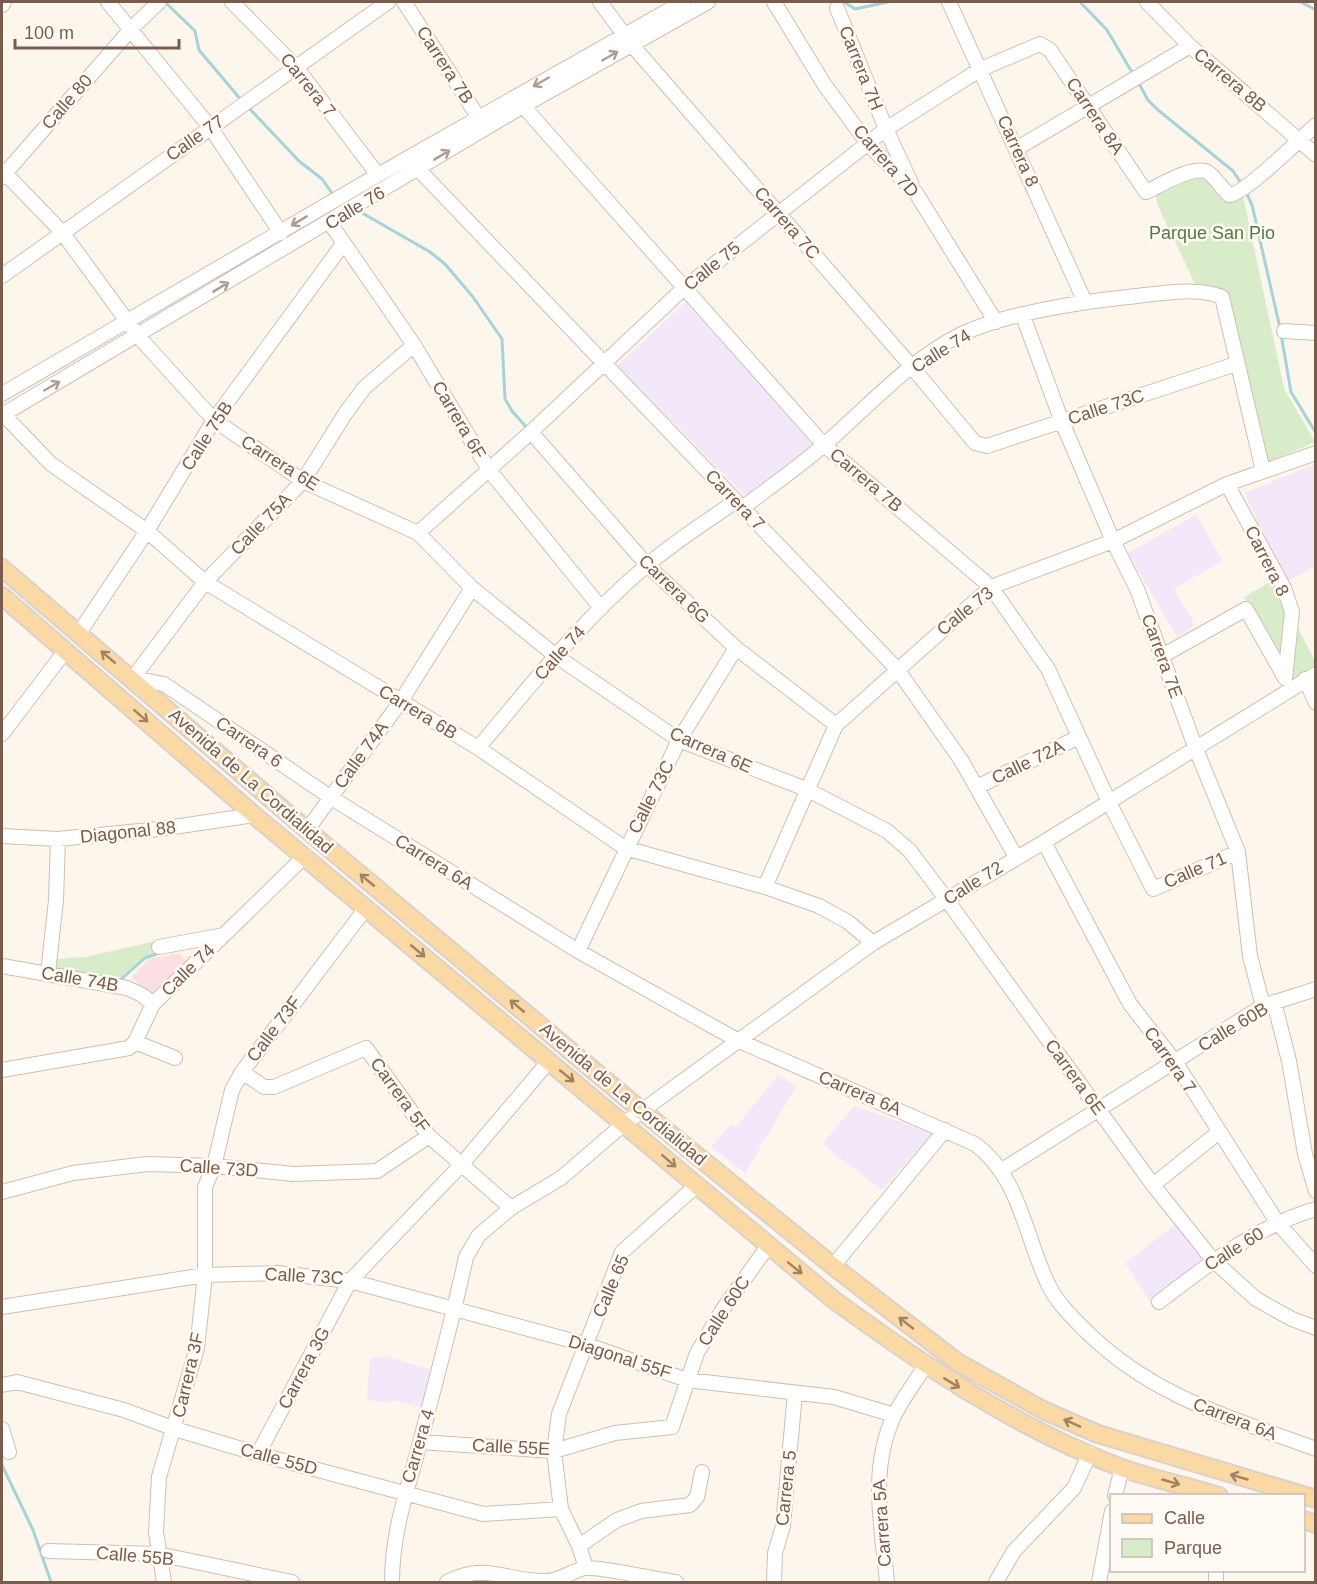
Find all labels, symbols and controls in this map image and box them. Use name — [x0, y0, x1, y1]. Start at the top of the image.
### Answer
scale bar — [15, 12, 178, 50]
text: 100 m — [24, 23, 74, 43]
street label: Carrera 7B — [413, 23, 477, 107]
street label: Carrera 7H — [835, 23, 887, 113]
street label: Carrera 8B — [1190, 44, 1270, 116]
street label: Carrera 7 — [276, 49, 340, 121]
one-way arrow — [601, 50, 618, 62]
street label: Calle 80 — [38, 71, 96, 133]
street label: Carrera 8A — [1062, 74, 1128, 158]
one-way arrow — [533, 76, 550, 88]
street label: Calle 77 — [162, 111, 228, 165]
street label: Carrera 8 — [993, 112, 1043, 190]
street label: Carrera 7D — [849, 121, 923, 201]
one-way arrow — [433, 149, 450, 161]
street label: Calle 76 — [322, 182, 388, 234]
street label: Carrera 7C — [750, 183, 824, 263]
one-way arrow — [291, 216, 308, 228]
park label: Parque San Pio — [1149, 223, 1275, 243]
street label: Calle 75 — [680, 237, 744, 295]
one-way arrow — [212, 281, 229, 293]
street label: Calle 74 — [908, 325, 974, 377]
street label: Carrera 6F — [428, 378, 490, 462]
one-way arrow — [43, 379, 60, 391]
street label: Calle 73C — [1065, 385, 1147, 429]
street label: Calle 75B — [177, 398, 237, 474]
street label: Carrera 6E — [237, 431, 323, 495]
street label: Carrera 7B — [826, 444, 906, 516]
street label: Carrera 7 — [701, 466, 769, 534]
street label: Calle 75A — [227, 489, 295, 559]
street label: Carrera 8 — [1241, 523, 1293, 599]
street label: Carrera 6G — [635, 551, 713, 627]
street label: Calle 73 — [933, 582, 997, 640]
street label: Carrera 7E — [1138, 611, 1186, 701]
street label: Calle 74 — [530, 622, 590, 684]
one-way arrow — [100, 651, 116, 664]
street label: Carrera 6B — [375, 681, 461, 743]
street label: Avenida de La Cordialidad — [165, 704, 337, 858]
one-way arrow — [134, 709, 149, 723]
street label: Carrera 6 — [212, 712, 286, 772]
street label: Calle 74A — [330, 718, 392, 792]
street label: Carrera 6E — [667, 723, 755, 777]
street label: Calle 72A — [989, 736, 1067, 788]
street label: Calle 73C — [624, 757, 678, 837]
street label: Diagonal 88 — [79, 817, 177, 847]
street label: Carrera 6A — [391, 830, 477, 894]
street label: Calle 71 — [1161, 848, 1229, 892]
street label: Calle 72 — [940, 857, 1006, 909]
one-way arrow — [359, 874, 375, 887]
street label: Calle 74 — [157, 940, 219, 1000]
one-way arrow — [410, 945, 426, 958]
street label: Calle 74B — [40, 962, 120, 996]
street label: Calle 73F — [243, 992, 305, 1066]
street label: Calle 60B — [1194, 998, 1272, 1056]
one-way arrow — [509, 999, 525, 1012]
street label: Avenida de La Cordialidad — [536, 1019, 710, 1169]
street label: Carrera 7 — [1140, 1023, 1200, 1097]
street label: Carrera 6E — [1041, 1036, 1109, 1118]
street label: Carrera 5F — [366, 1054, 434, 1136]
street label: Carrera 6A — [816, 1067, 904, 1119]
one-way arrow — [559, 1070, 575, 1083]
street label: Calle 73D — [179, 1155, 259, 1181]
one-way arrow — [661, 1155, 677, 1168]
street label: Calle 60 — [1201, 1223, 1267, 1275]
street label: Calle 65 — [589, 1252, 633, 1320]
one-way arrow — [787, 1262, 803, 1275]
street label: Calle 73C — [264, 1264, 344, 1288]
street label: Calle 60C — [694, 1272, 754, 1350]
one-way arrow — [898, 1317, 914, 1329]
street label: Carrera 3G — [274, 1324, 334, 1412]
street label: Carrera 3F — [168, 1330, 208, 1420]
street label: Diagonal 55F — [566, 1331, 674, 1383]
one-way arrow — [943, 1377, 960, 1389]
street label: Carrera 6A — [1190, 1394, 1280, 1444]
street label: Carrera 4 — [398, 1407, 438, 1485]
one-way arrow — [1064, 1417, 1082, 1428]
street label: Calle 55E — [472, 1435, 550, 1459]
street label: Calle 55D — [238, 1439, 320, 1479]
street label: Carrera 5 — [772, 1449, 800, 1527]
one-way arrow — [1230, 1471, 1249, 1482]
one-way arrow — [1161, 1476, 1180, 1488]
street label: Carrera 5A — [869, 1478, 895, 1568]
legend — [1110, 1494, 1305, 1572]
text: Calle — [1164, 1508, 1205, 1528]
text: Parque — [1164, 1538, 1222, 1558]
street label: Calle 55B — [95, 1543, 175, 1569]

